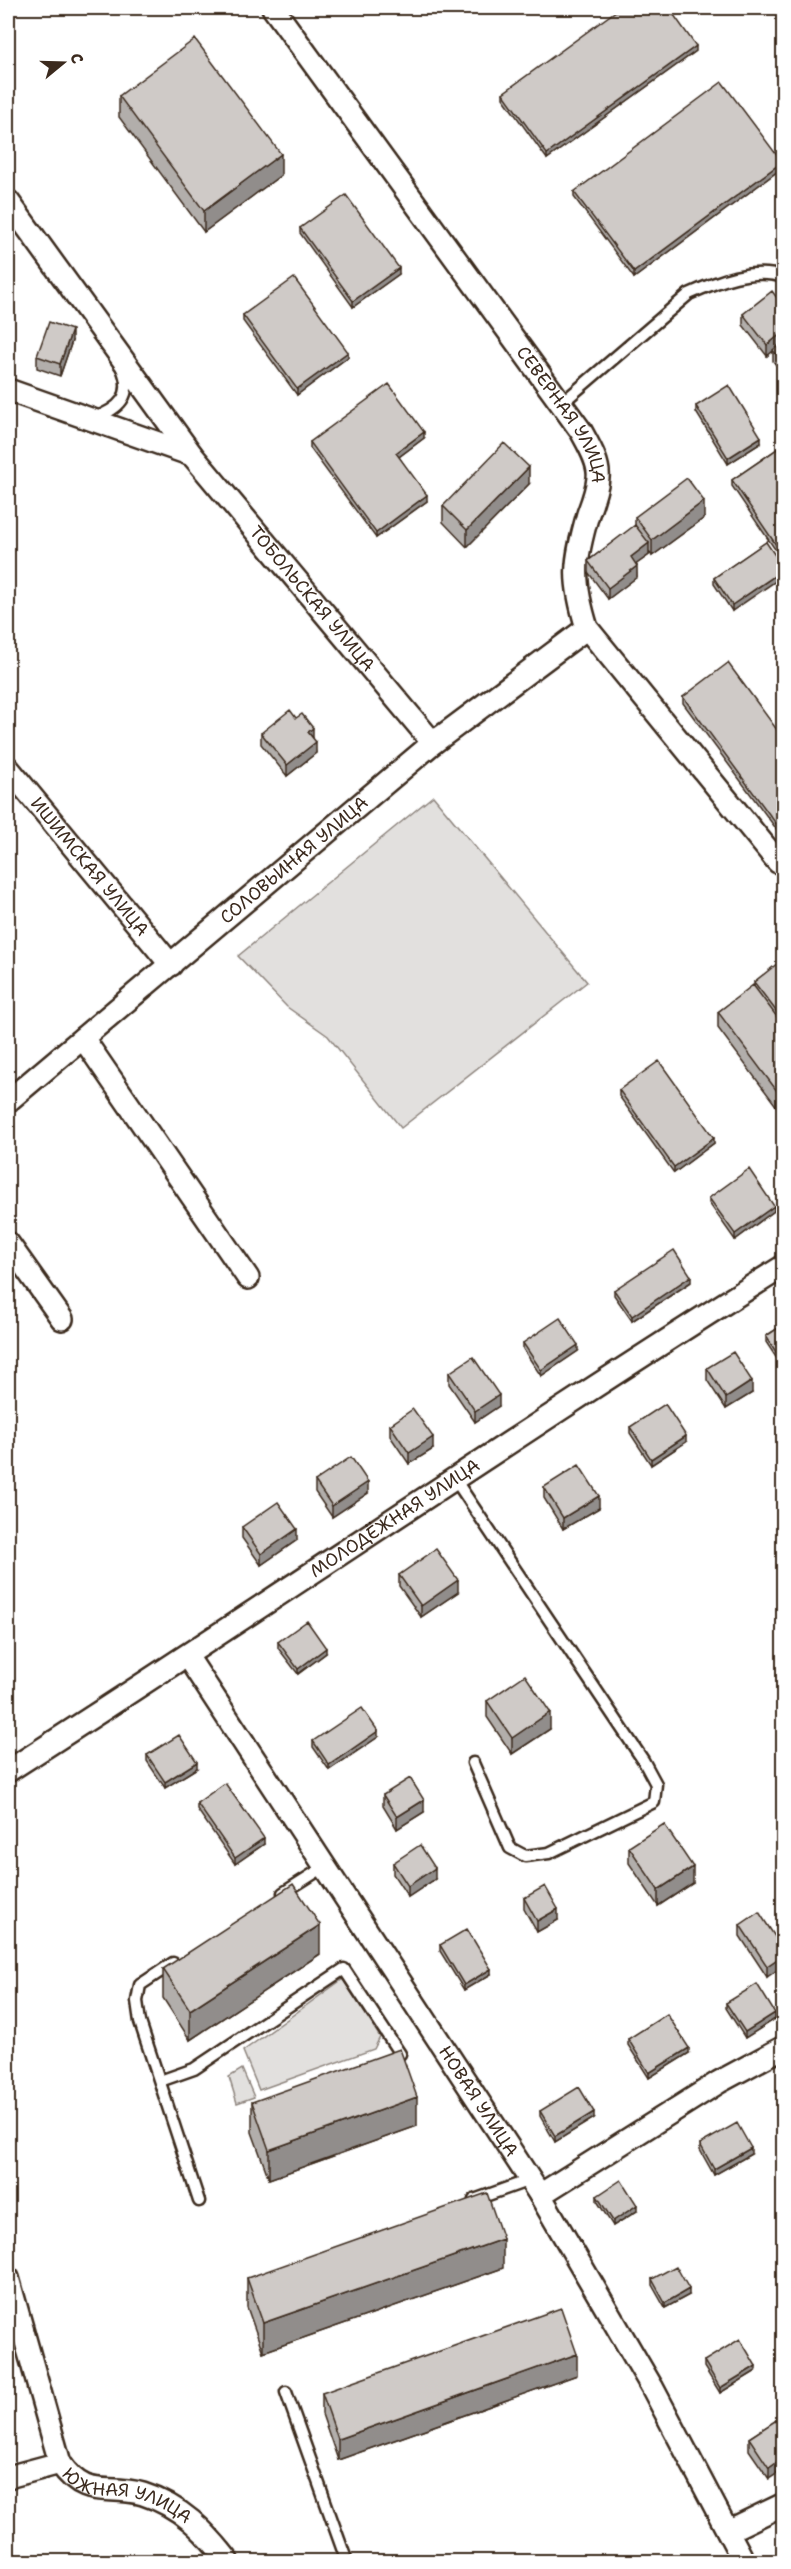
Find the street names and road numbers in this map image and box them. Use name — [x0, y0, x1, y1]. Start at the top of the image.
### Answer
street label: СЕВЕРНАЯ УЛИЦА — [511, 341, 611, 484]
street label: ТОБОЛЬСКАЯ УЛИЦА — [244, 521, 380, 677]
street label: СОЛОВЬИНАЯ УЛИЦА — [215, 791, 373, 929]
street label: ИШИМСКАЯ УЛИЦА — [25, 792, 154, 941]
street label: МОЛОДЁЖНАЯ УЛИЦА — [305, 1453, 484, 1583]
street label: НОВАЯ УЛИЦА — [433, 2041, 524, 2161]
street label: ЮЖНАЯ УЛИЦА — [57, 2462, 197, 2529]

